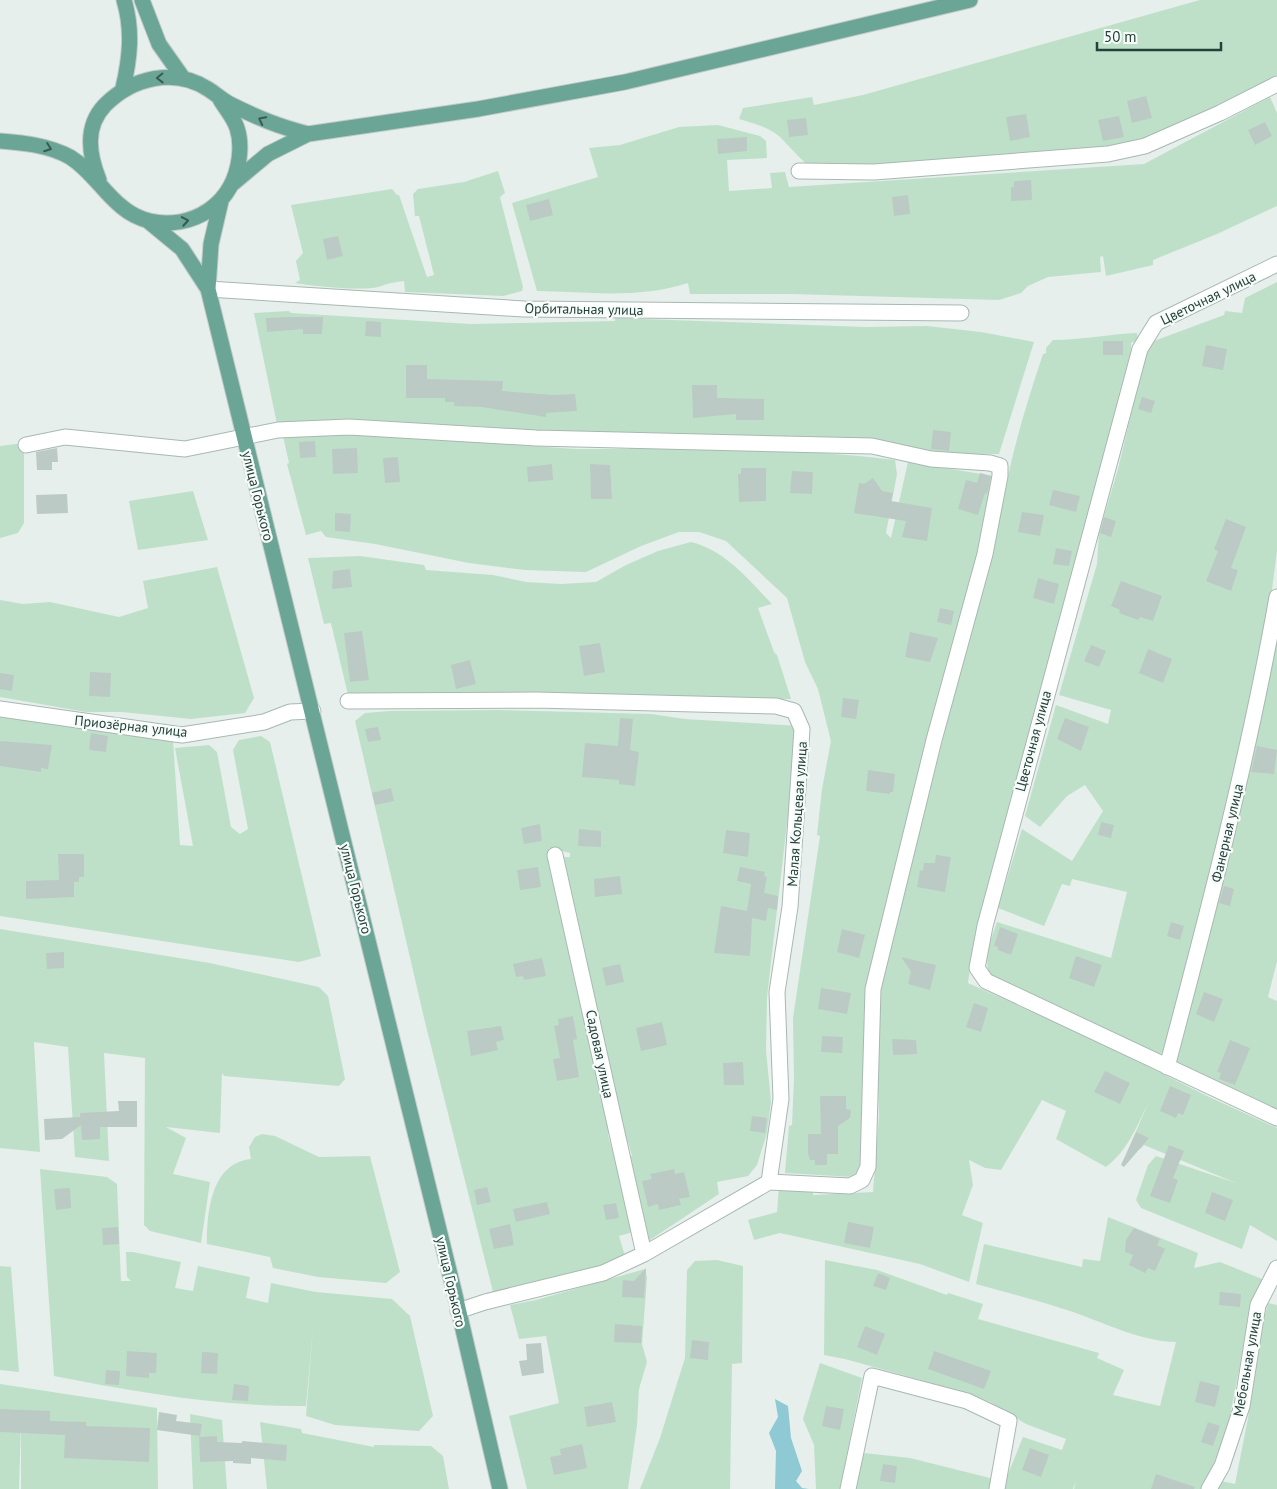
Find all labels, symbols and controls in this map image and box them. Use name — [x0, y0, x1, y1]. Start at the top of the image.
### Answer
scale bar — [1097, 20, 1221, 52]
text: 50 m — [1104, 27, 1137, 46]
one-way arrow — [155, 73, 163, 83]
one-way arrow — [259, 116, 268, 126]
one-way arrow — [43, 142, 52, 152]
one-way arrow — [180, 216, 189, 226]
street label: Цветочная улица — [1157, 267, 1259, 329]
street label: Орбитальная улица — [524, 299, 644, 319]
street label: улица Горького — [238, 449, 278, 543]
street label: Цветочная улица — [1011, 688, 1055, 794]
street label: Приозёрная улица — [74, 711, 188, 741]
street label: Малая Кольцевая улица — [783, 741, 811, 887]
street label: Фанерная улица — [1207, 782, 1247, 884]
street label: улица Горького — [336, 842, 376, 936]
street label: Садовая улица — [582, 1008, 618, 1100]
street label: улица Горького — [432, 1235, 470, 1329]
street label: Мебельная улица — [1229, 1310, 1265, 1418]

